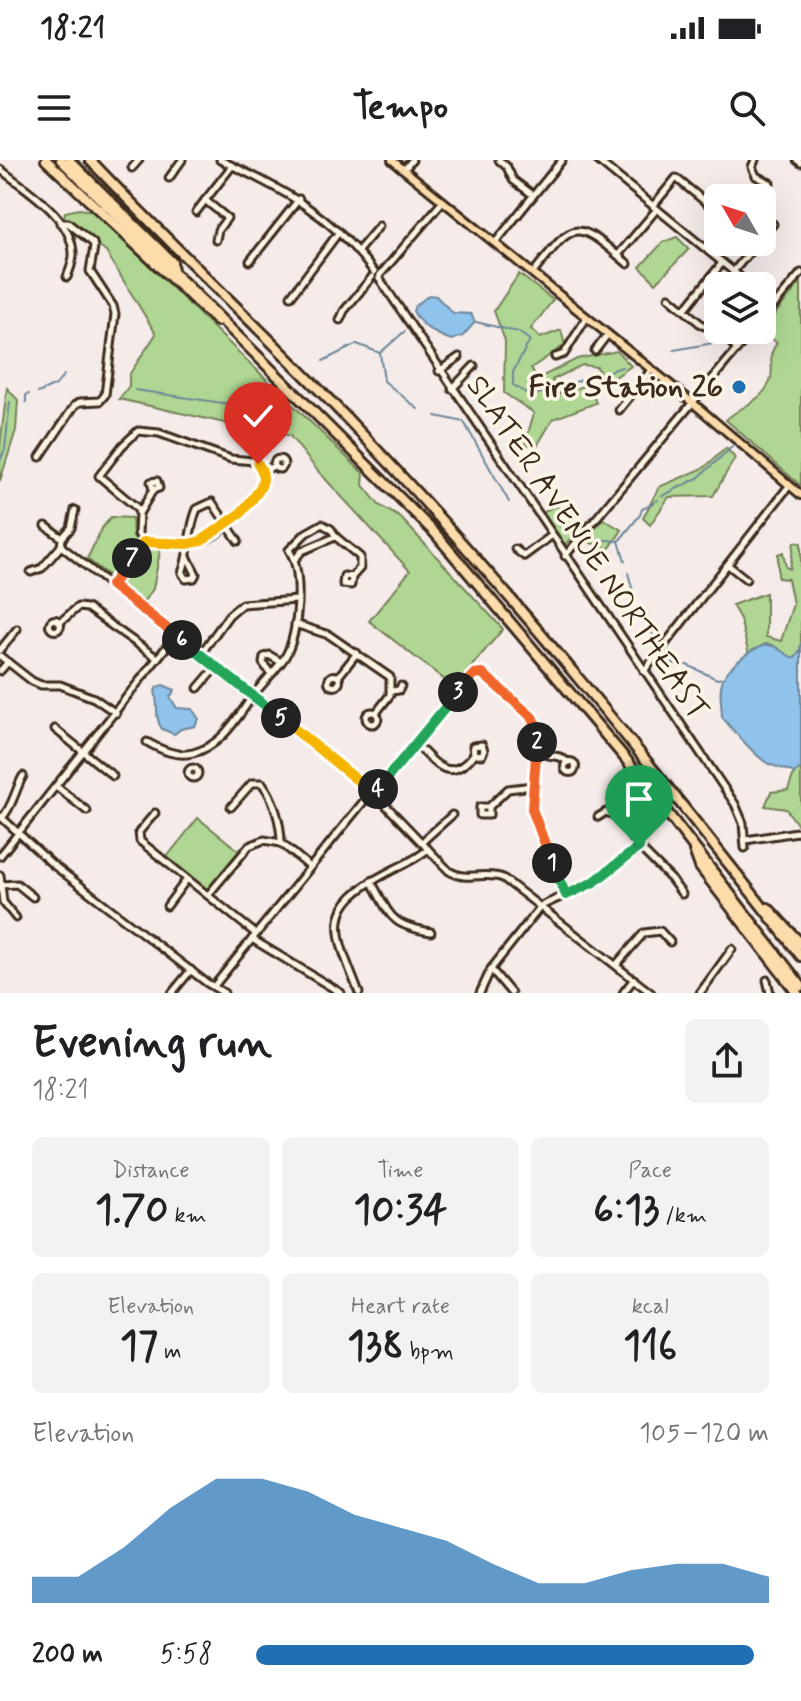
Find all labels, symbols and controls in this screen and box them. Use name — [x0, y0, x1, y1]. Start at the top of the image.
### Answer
text: 18:21 — [40, 9, 105, 48]
text: Tempo — [353, 85, 448, 132]
icon: menu — [32, 86, 76, 130]
icon: search — [725, 86, 769, 130]
north arrow — [704, 184, 776, 256]
map controls — [704, 184, 776, 344]
button: layers — [704, 272, 776, 344]
street label: SLATER AVENUE NORTHEAST — [457, 368, 717, 728]
place label: Fire Station 26 — [529, 368, 723, 407]
marker: Fire Station 26 — [730, 378, 748, 396]
pin — [224, 382, 292, 464]
icon: check — [236, 394, 280, 438]
pin: 7 — [112, 538, 152, 578]
text: 7 — [125, 544, 139, 572]
pin: 6 — [162, 620, 202, 660]
text: 6 — [176, 626, 188, 654]
pin: 3 — [438, 672, 478, 712]
text: 3 — [453, 678, 463, 706]
pin: 5 — [261, 698, 301, 738]
text: 5 — [274, 704, 288, 732]
pin: 2 — [517, 722, 557, 762]
text: 2 — [532, 728, 542, 756]
pin — [605, 765, 673, 847]
pin: 4 — [358, 769, 398, 809]
text: 4 — [372, 775, 384, 803]
icon: arrive — [617, 777, 661, 821]
pin: 1 — [532, 843, 572, 883]
text: 1 — [547, 849, 557, 877]
text: Evening run — [32, 1015, 272, 1073]
button: share — [685, 1019, 769, 1103]
text: 18:21 — [32, 1074, 89, 1108]
text: Distance — [112, 1157, 190, 1185]
text: Time — [377, 1157, 424, 1185]
text: Pace — [628, 1157, 672, 1185]
text: 1.70 — [95, 1185, 168, 1237]
text: 10:34 — [354, 1185, 447, 1237]
text: 6:13 — [593, 1185, 659, 1237]
text: km — [168, 1202, 207, 1230]
text: /km — [659, 1202, 707, 1230]
text: Elevation — [108, 1293, 194, 1321]
text: Heart rate — [351, 1293, 450, 1321]
text: kcal — [632, 1293, 669, 1321]
text: 17 — [120, 1321, 158, 1373]
text: 138 — [347, 1321, 404, 1373]
text: 116 — [623, 1321, 677, 1373]
text: m — [158, 1338, 182, 1366]
text: bpm — [404, 1338, 454, 1366]
text: Elevation — [32, 1417, 134, 1451]
text: 105–120 m — [639, 1417, 769, 1451]
text: 200 m — [32, 1638, 103, 1672]
text: 5:58 — [160, 1638, 212, 1672]

